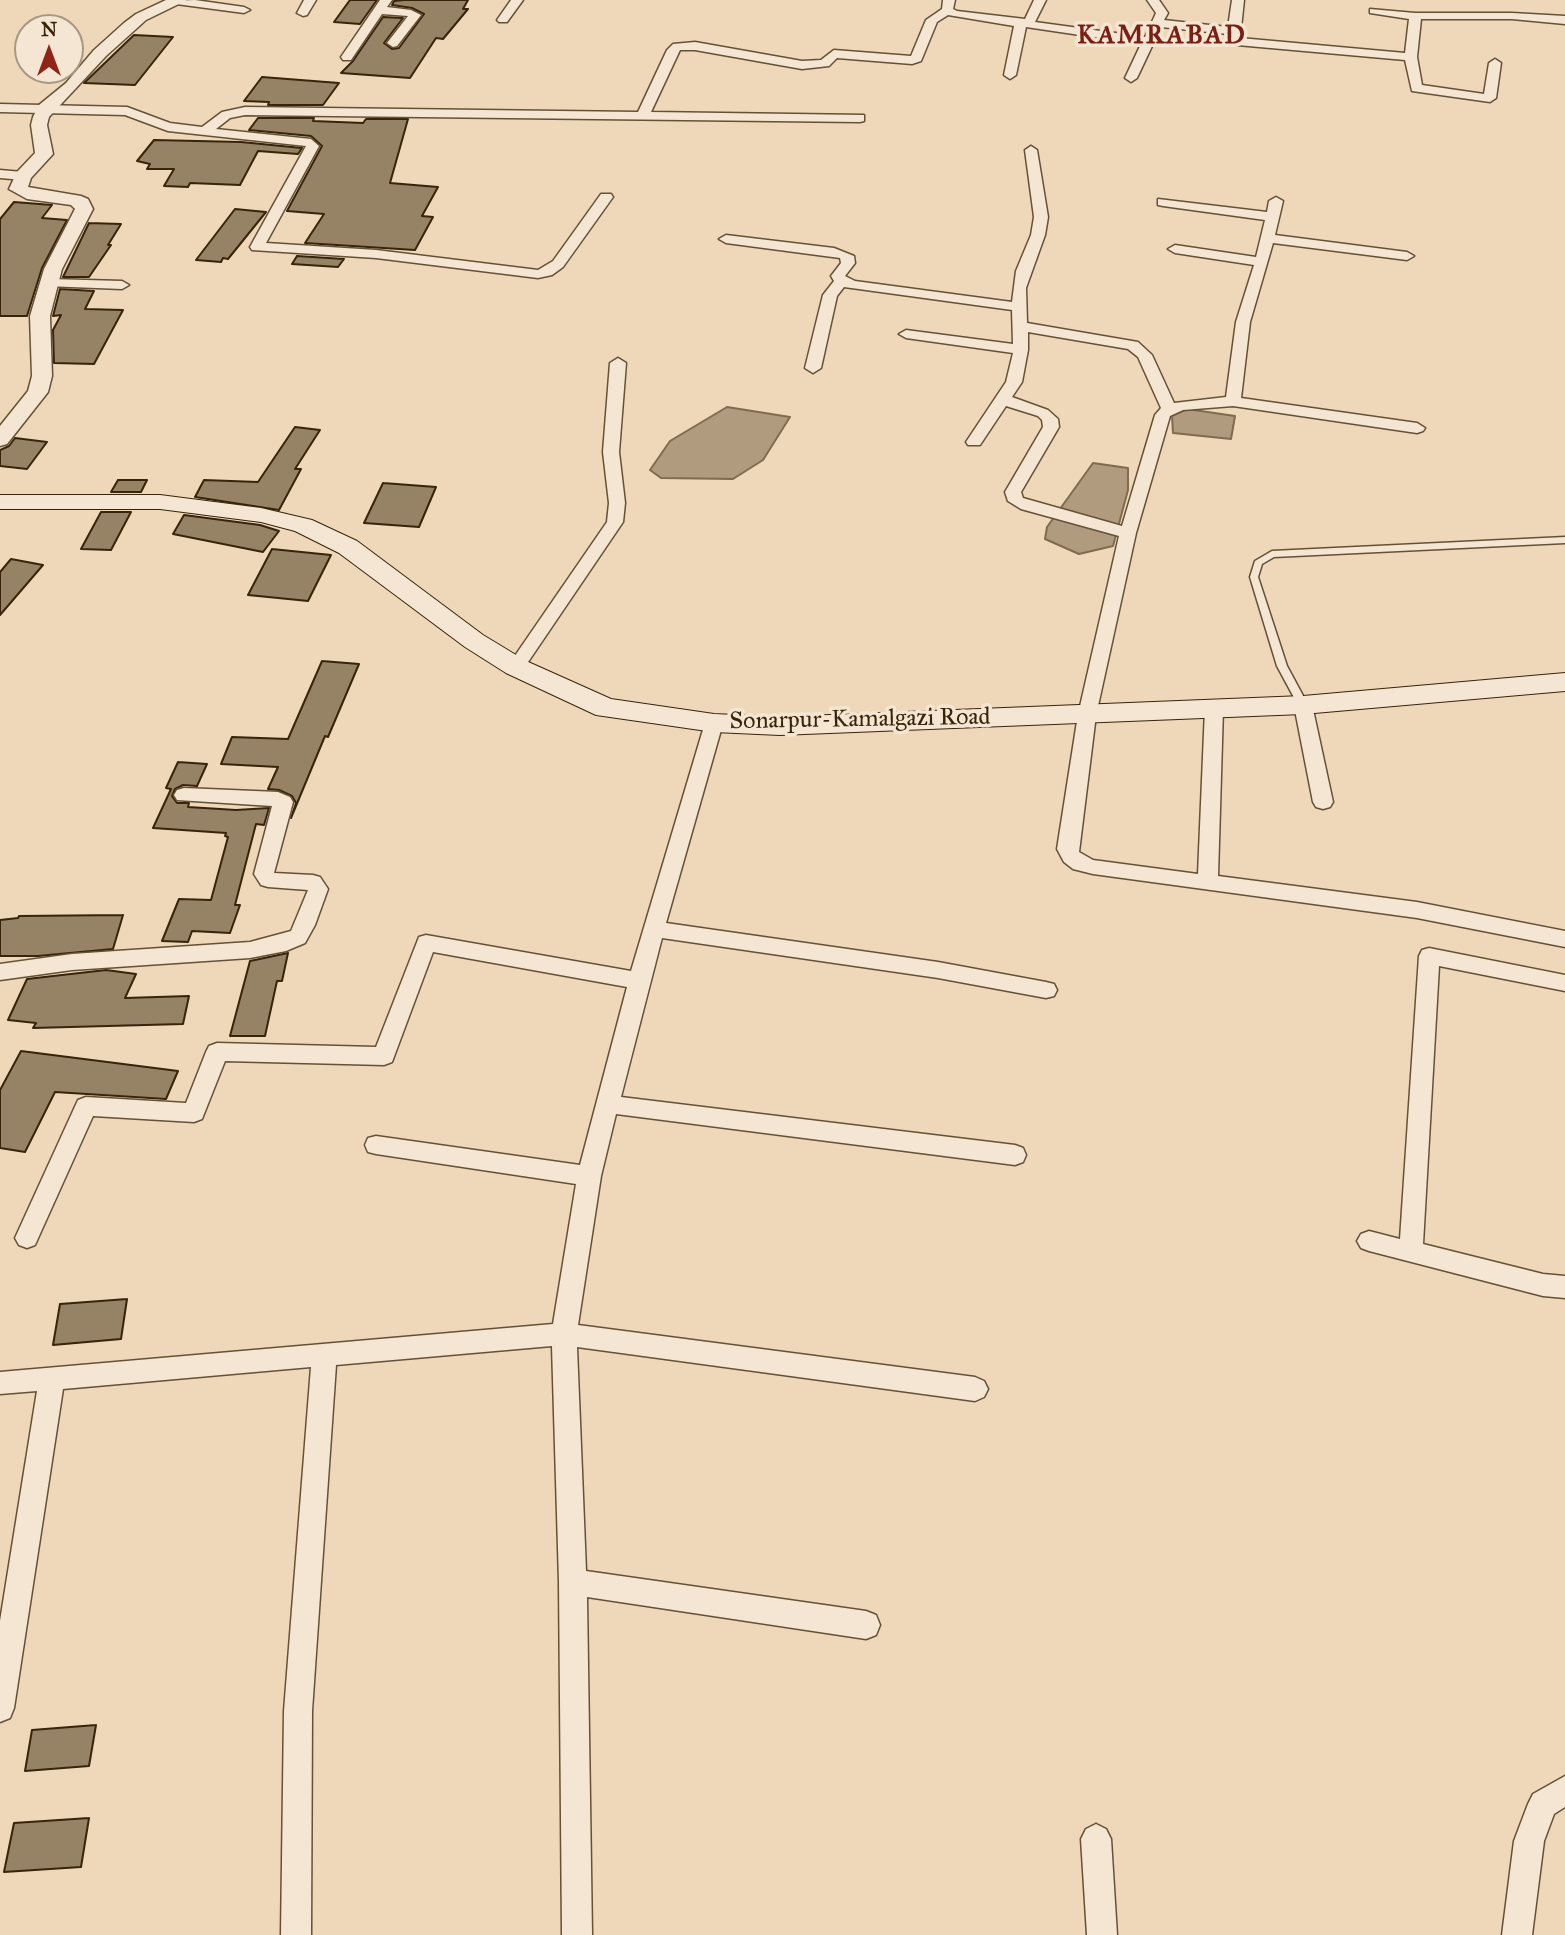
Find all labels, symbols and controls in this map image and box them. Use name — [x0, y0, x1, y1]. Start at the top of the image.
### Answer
north arrow — [14, 14, 84, 84]
text: N — [41, 18, 57, 41]
district label: KAMRABAD — [1078, 21, 1246, 53]
street label: Sonarpur-Kamalgazi Road — [729, 703, 991, 737]

